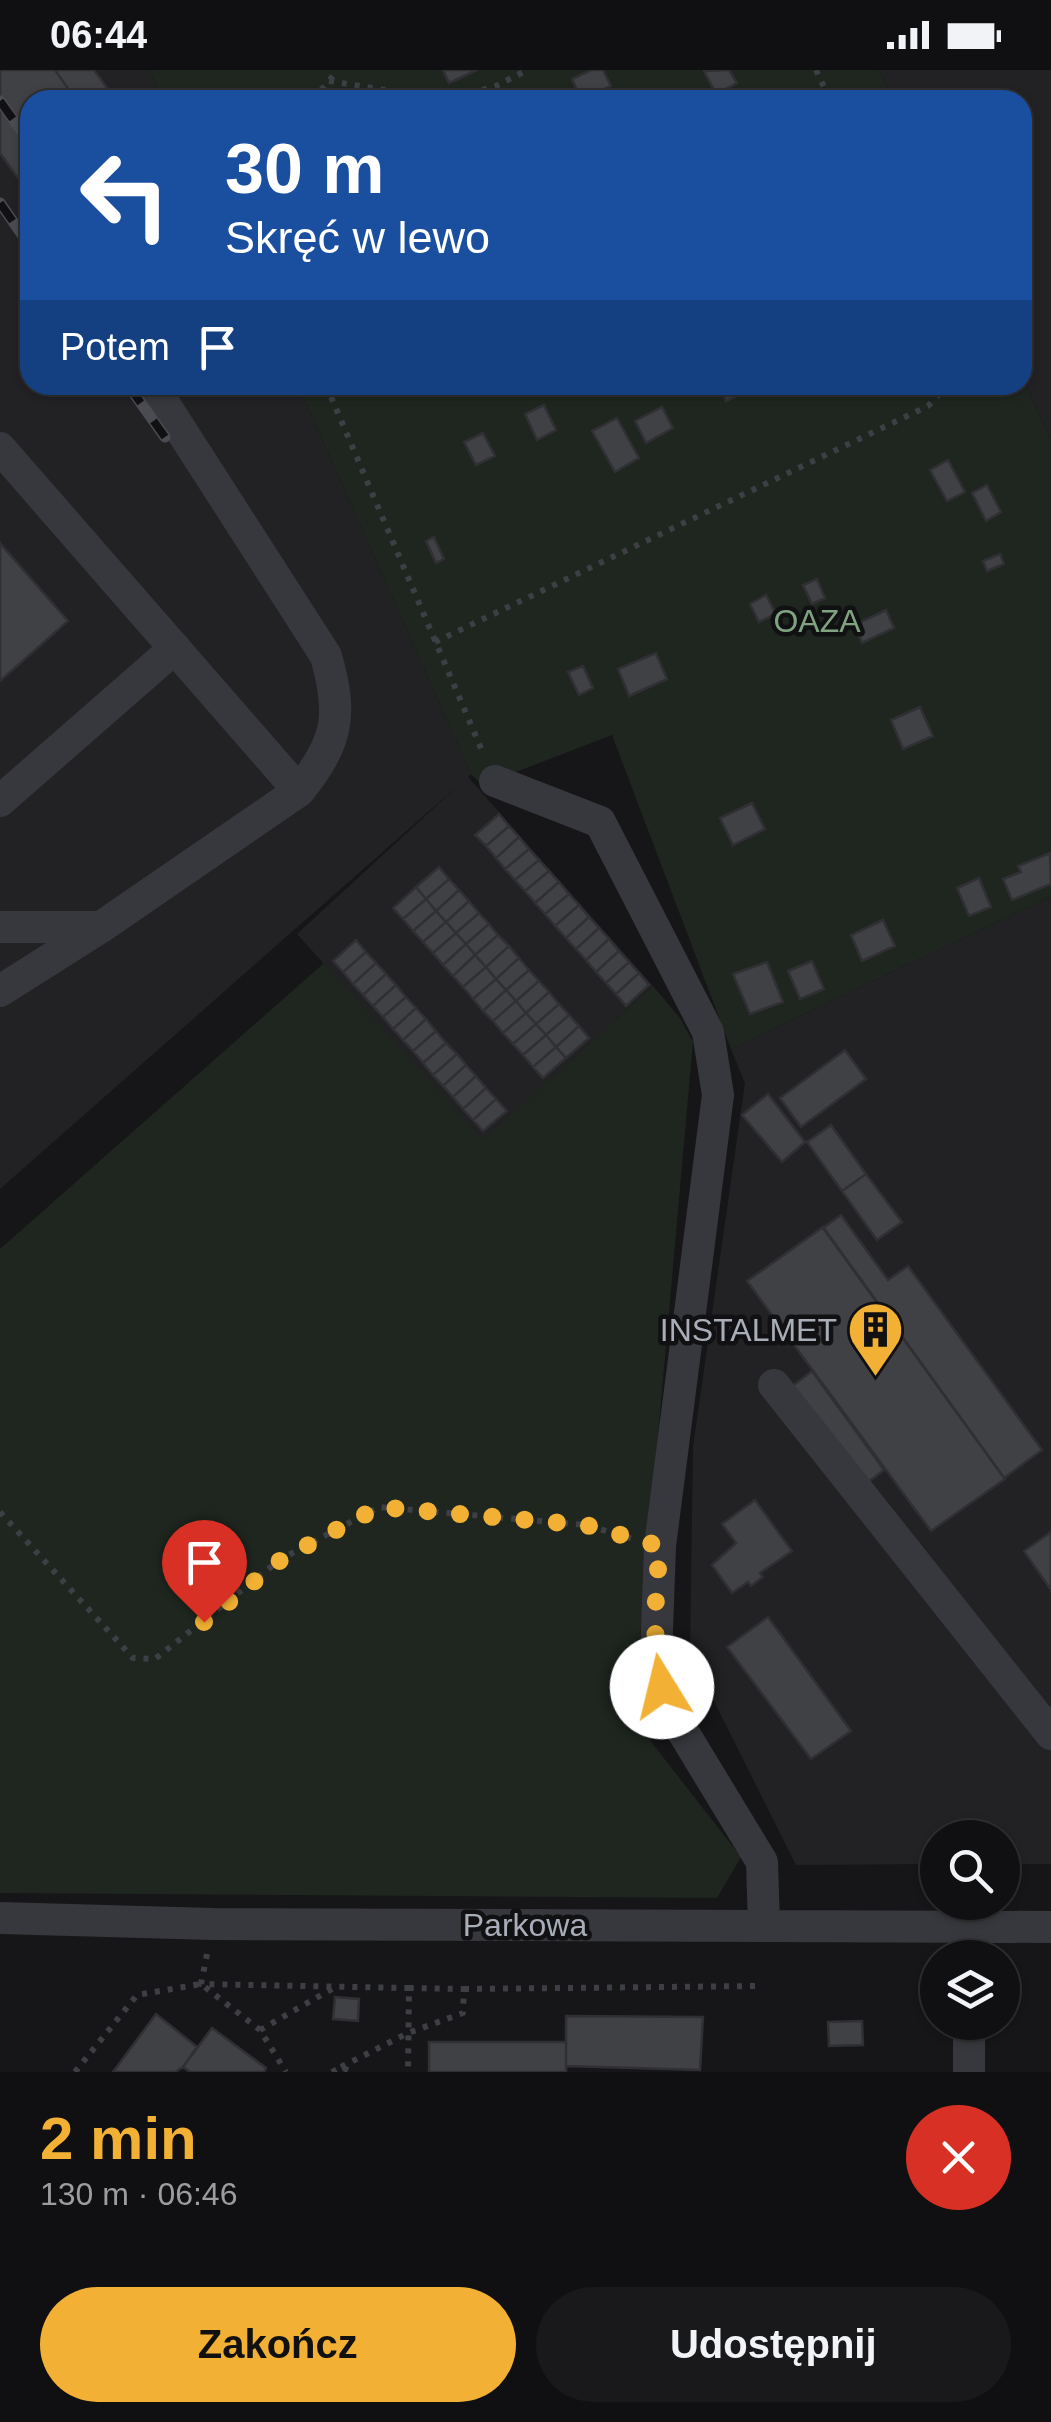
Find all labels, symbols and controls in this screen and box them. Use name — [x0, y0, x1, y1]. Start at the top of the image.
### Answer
text: 06:44 — [50, 14, 147, 56]
icon: left — [60, 130, 190, 260]
text: 30 m — [225, 130, 385, 208]
text: Skręć w lewo — [225, 212, 490, 263]
icon: arrive — [190, 320, 245, 375]
text: Potem — [60, 326, 170, 368]
park label: OAZA — [773, 603, 861, 639]
building icon: INSTALMET — [846, 1300, 906, 1379]
place label: INSTALMET — [660, 1312, 837, 1348]
pin — [162, 1520, 247, 1623]
icon: arrive — [177, 1535, 232, 1590]
position arrow — [610, 1635, 714, 1739]
map controls — [920, 1820, 1020, 2040]
button: search — [920, 1820, 1020, 1920]
street label: Parkowa — [463, 1907, 587, 1943]
button: layers — [920, 1940, 1020, 2040]
text: 2 min — [40, 2105, 197, 2172]
button: close — [906, 2105, 1011, 2210]
text: 130 m · 06:46 — [40, 2176, 237, 2212]
button: Zakończ — [40, 2287, 516, 2402]
button: Udostępnij — [536, 2287, 1011, 2402]

